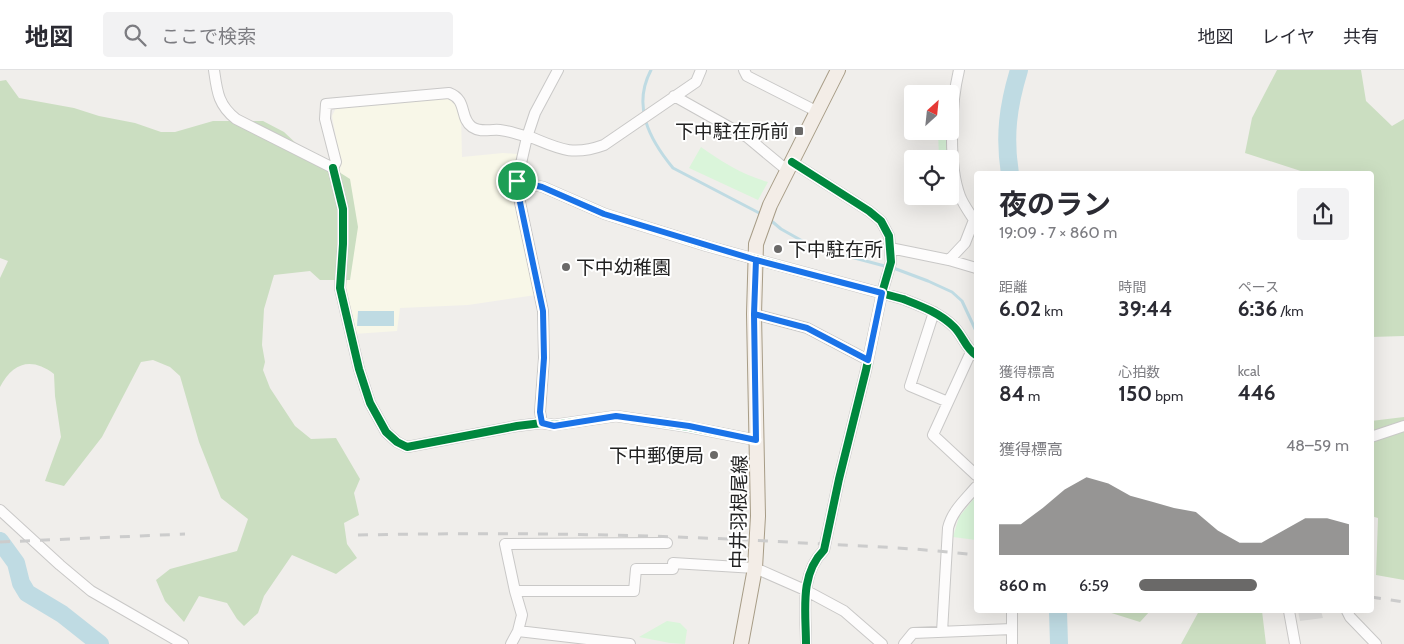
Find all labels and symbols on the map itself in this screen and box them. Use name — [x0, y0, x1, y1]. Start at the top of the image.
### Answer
north arrow — [904, 85, 959, 140]
place label: 下中駐在所前 — [675, 120, 789, 143]
marker: 下中駐在所前 — [793, 125, 805, 137]
pin — [496, 160, 538, 202]
place label: 下中駐在所 — [788, 238, 883, 261]
marker: 下中駐在所 — [772, 243, 784, 255]
place label: 下中幼稚園 — [576, 256, 671, 279]
marker: 下中幼稚園 — [560, 261, 572, 273]
place label: 下中郵便局 — [609, 444, 704, 467]
marker: 下中郵便局 — [708, 449, 720, 461]
street label: 中井羽根尾線 — [727, 455, 751, 569]

